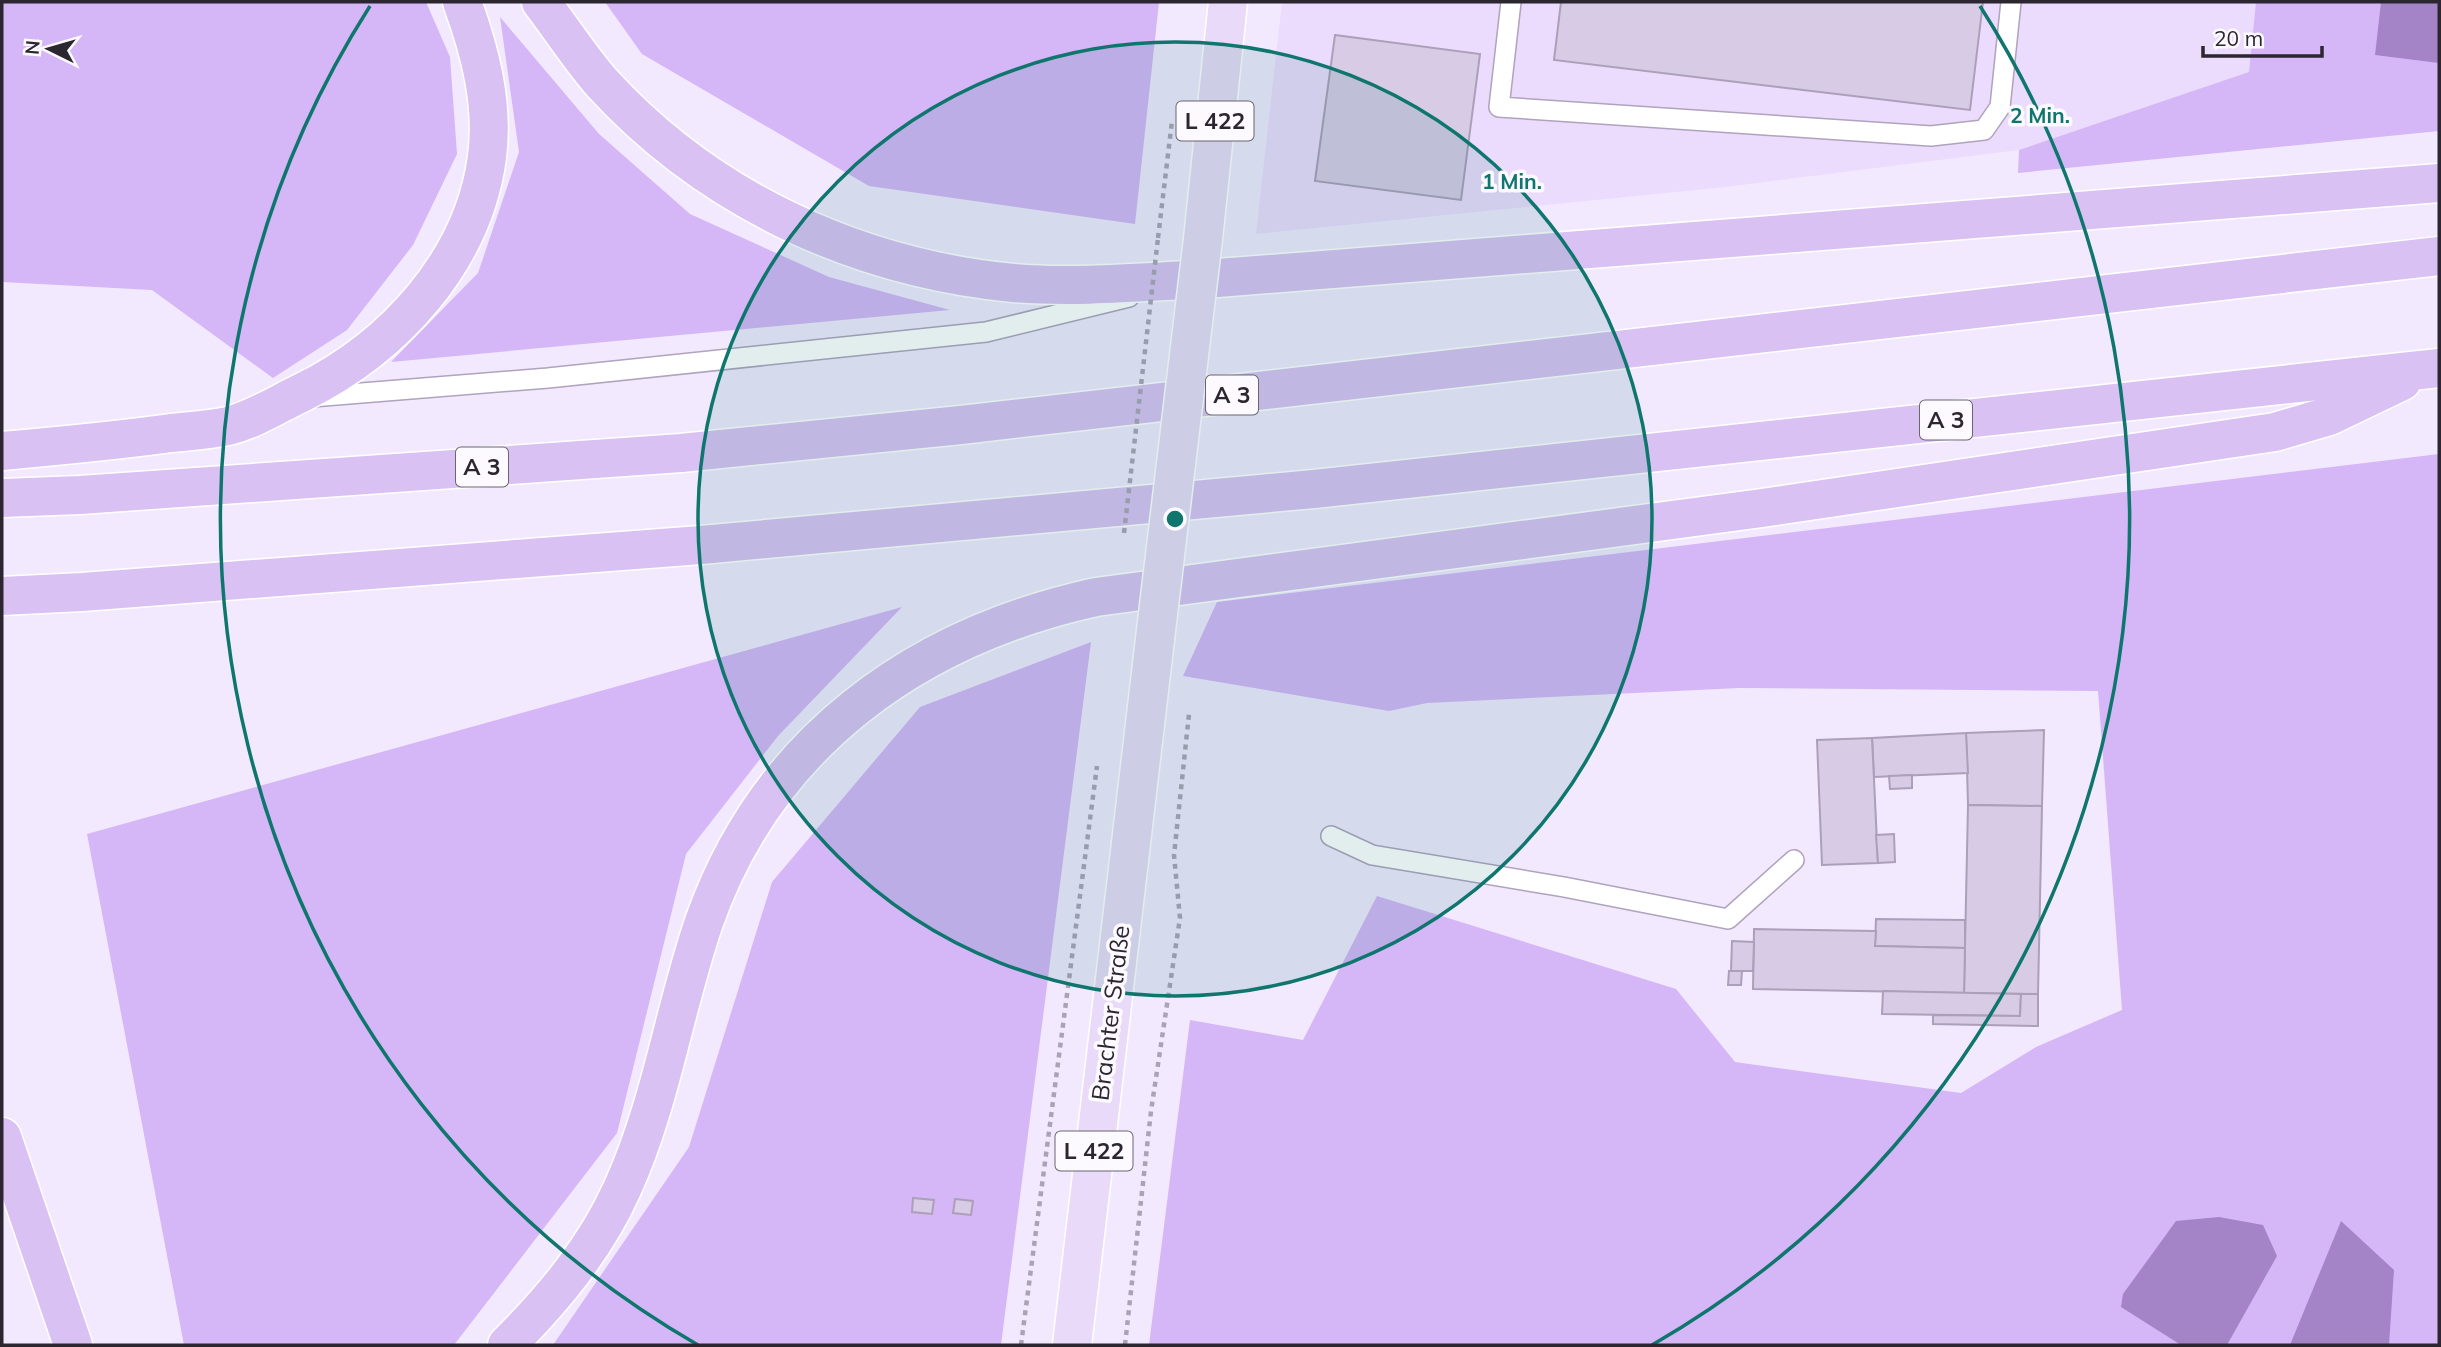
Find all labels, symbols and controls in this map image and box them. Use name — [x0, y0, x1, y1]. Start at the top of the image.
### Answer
north arrow — [14, 14, 84, 84]
scale bar — [2203, 14, 2322, 58]
text: 20 m — [2214, 25, 2263, 51]
text: N — [19, 39, 45, 56]
road number: L 422 — [1176, 102, 1254, 140]
text: 2 Min. — [2010, 102, 2070, 128]
text: 1 Min. — [1482, 168, 1542, 194]
road number: A 3 — [1206, 376, 1258, 414]
road number: A 3 — [1920, 400, 1972, 440]
road number: A 3 — [456, 447, 508, 486]
centre of rings — [1163, 507, 1187, 531]
street label: Brachter Straße — [1084, 924, 1136, 1102]
road number: L 422 — [1056, 1132, 1132, 1170]

